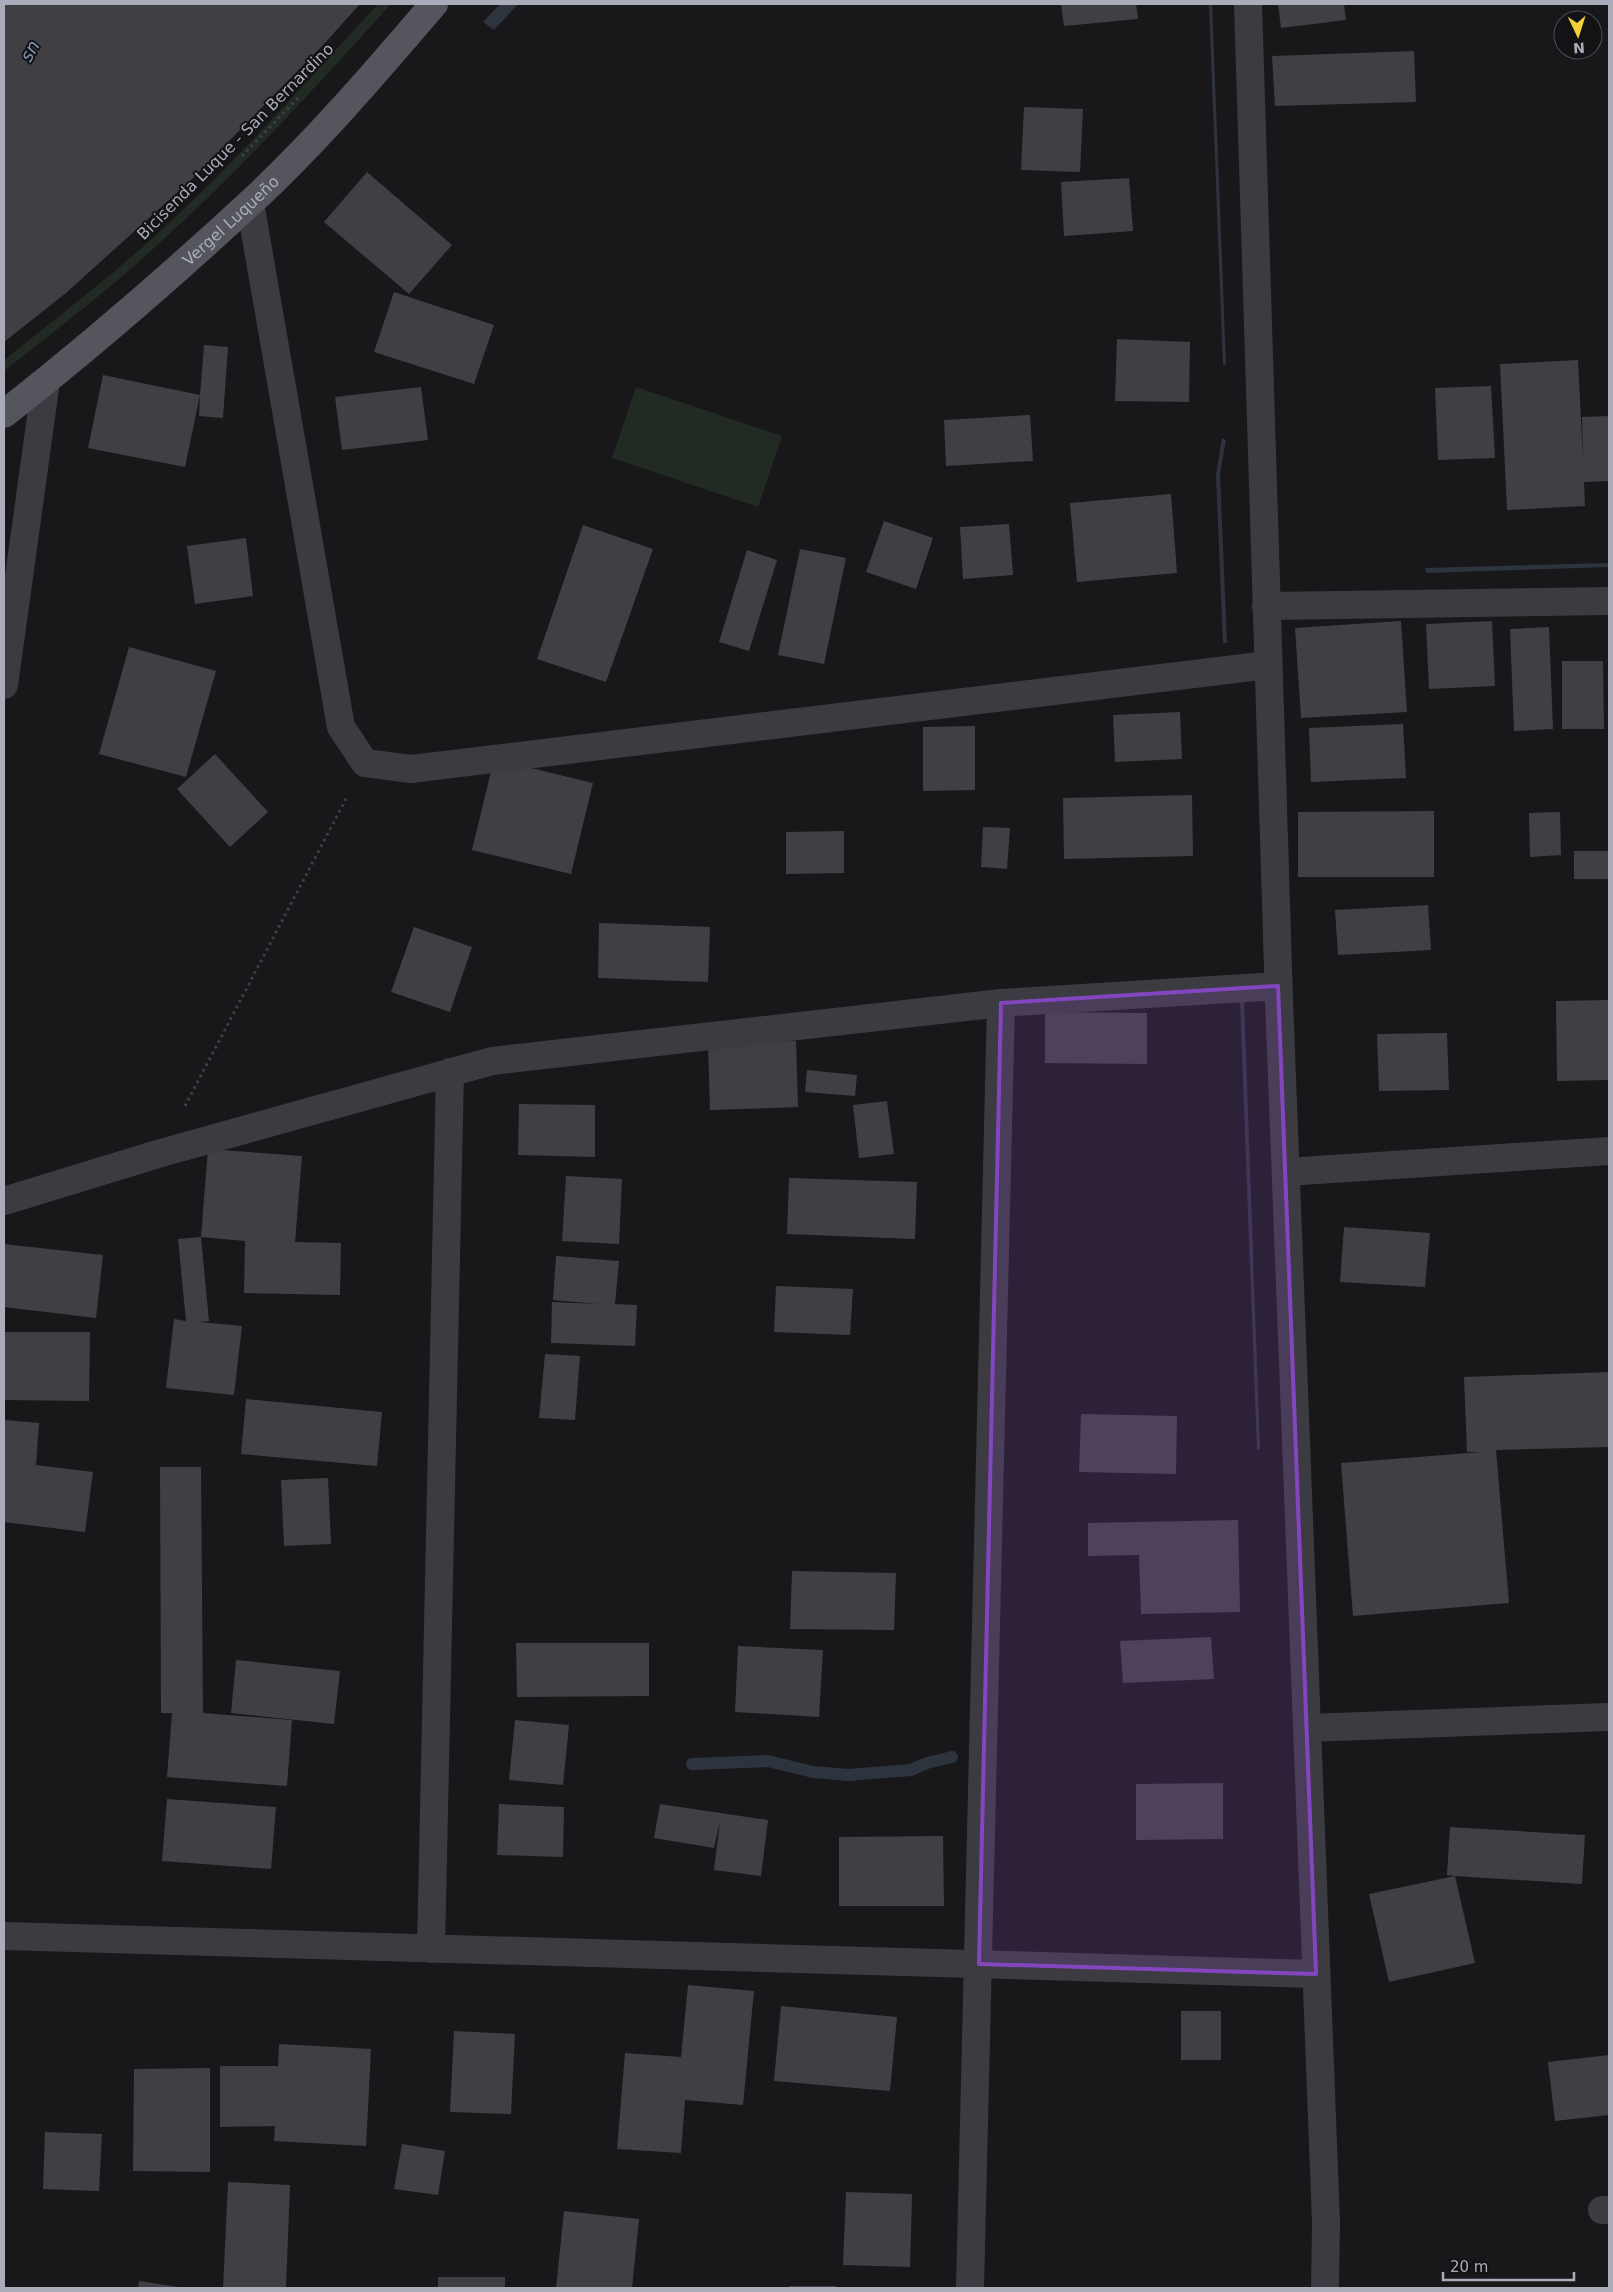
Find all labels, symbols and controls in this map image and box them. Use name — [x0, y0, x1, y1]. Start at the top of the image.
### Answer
north arrow — [1553, 10, 1603, 60]
water label: sn — [15, 37, 44, 65]
street label: Bicisenda Luque - San Bernardino — [133, 39, 338, 244]
text: N — [1573, 40, 1585, 56]
street label: Vergel Luqueño — [179, 172, 283, 270]
scale bar — [1443, 2250, 1574, 2282]
text: 20 m — [1450, 2258, 1488, 2276]

